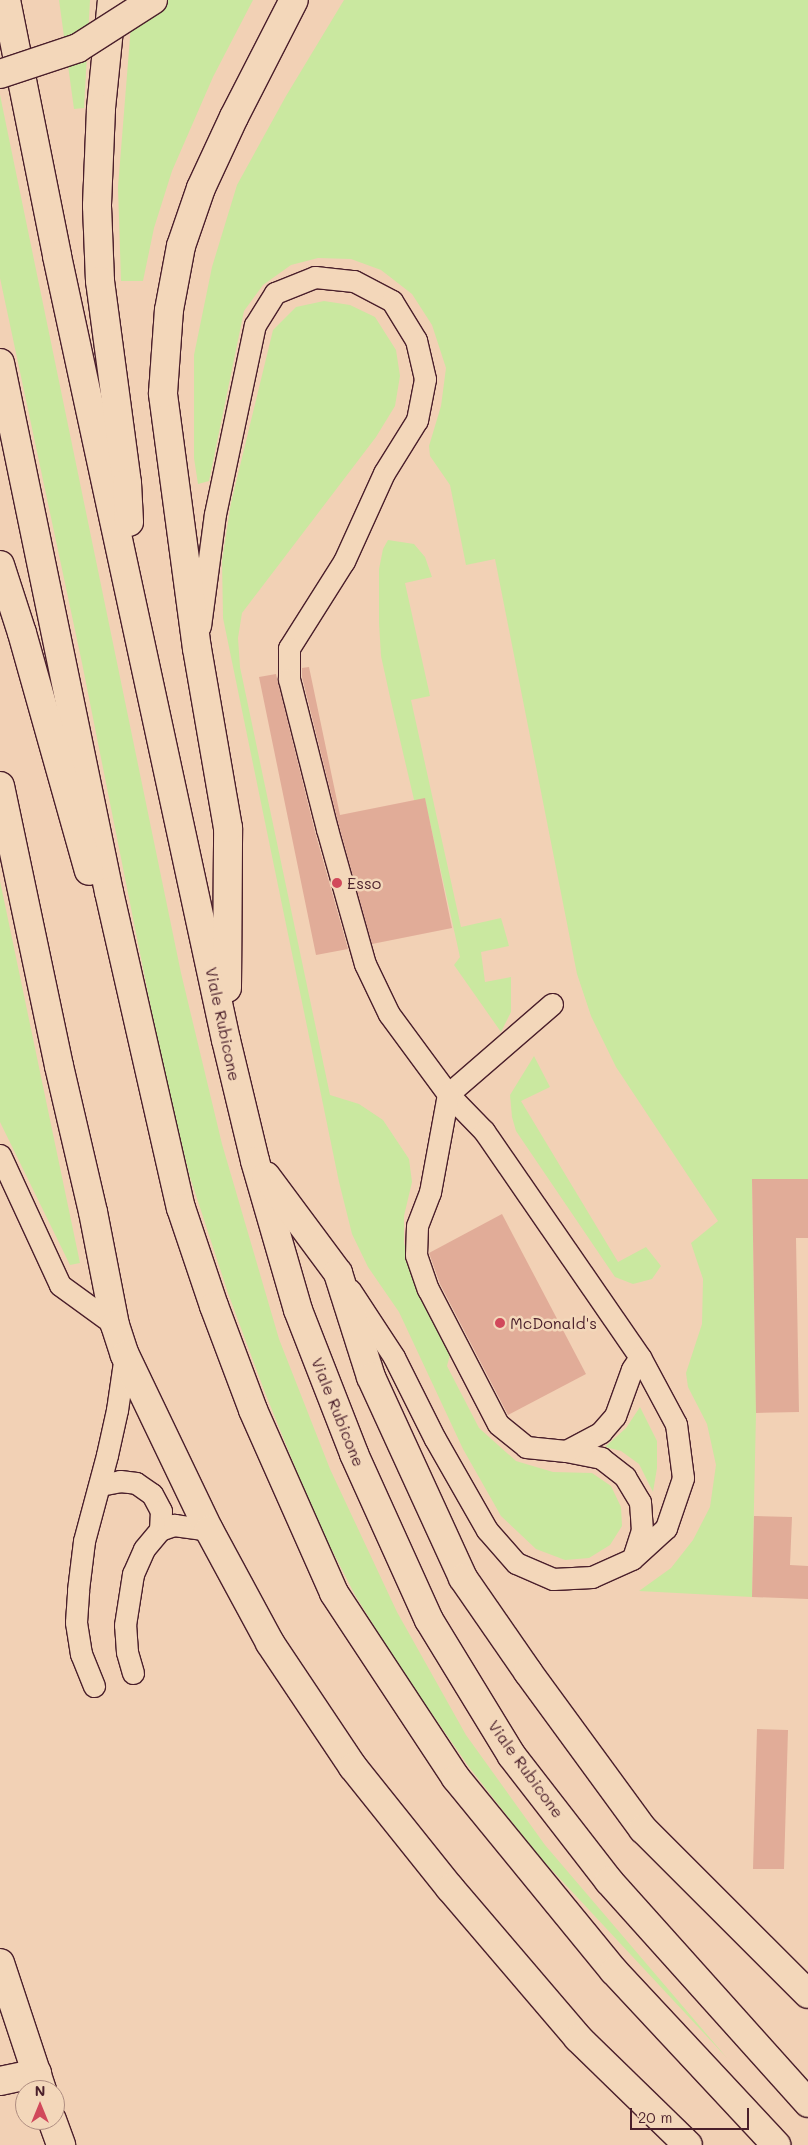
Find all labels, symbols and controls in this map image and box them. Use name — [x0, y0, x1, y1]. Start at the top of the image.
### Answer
place label: Esso — [347, 873, 381, 893]
marker: Esso — [331, 877, 343, 889]
street label: Viale Rubicone — [202, 965, 244, 1083]
place label: McDonald's — [510, 1313, 597, 1333]
marker: McDonald's — [494, 1317, 506, 1329]
street label: Viale Rubicone — [307, 1355, 369, 1469]
street label: Viale Rubicone — [484, 1716, 568, 1822]
north arrow — [15, 2080, 65, 2130]
text: N — [35, 2081, 45, 2100]
scale bar — [633, 2098, 752, 2130]
text: 20 m — [638, 2107, 672, 2127]

